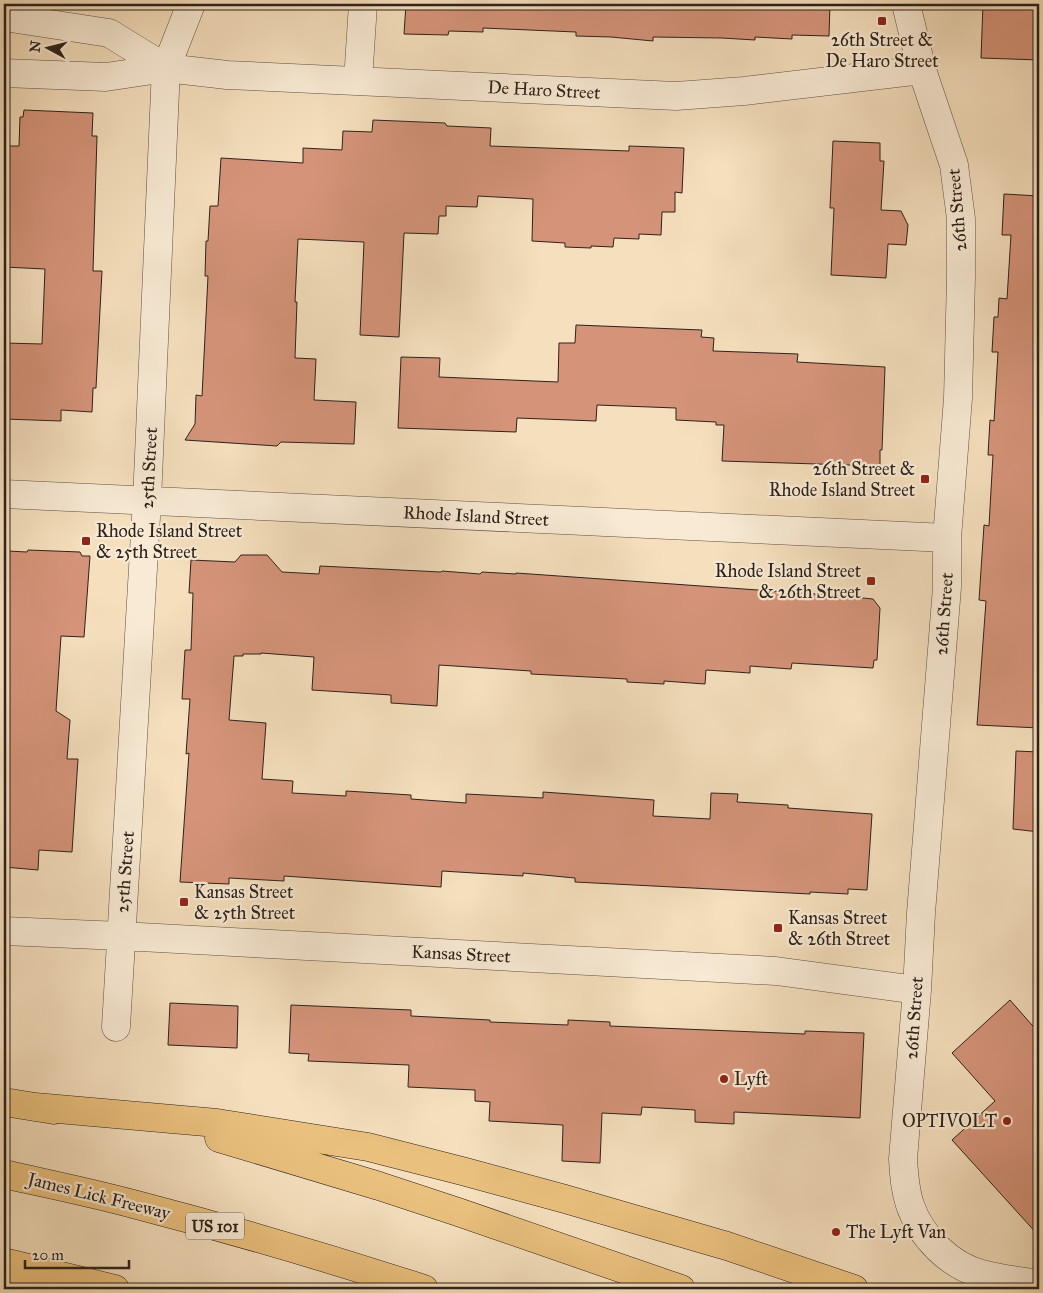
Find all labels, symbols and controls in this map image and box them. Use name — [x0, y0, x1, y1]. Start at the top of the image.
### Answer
marker: 26th Street & De Haro Street — [876, 15, 888, 27]
north arrow — [22, 22, 72, 72]
place label: 26th Street & De Haro Street — [825, 29, 939, 72]
text: N — [26, 39, 45, 53]
street label: De Haro Street — [487, 76, 602, 104]
street label: 26th Street — [942, 167, 972, 252]
street label: 25th Street — [136, 426, 162, 510]
place label: 26th Street & Rhode Island Street — [769, 458, 916, 501]
marker: 26th Street & Rhode Island Street — [919, 473, 931, 485]
street label: Rhode Island Street — [402, 501, 550, 531]
place label: Rhode Island Street & 25th Street — [96, 520, 243, 563]
marker: Rhode Island Street & 25th Street — [80, 535, 92, 547]
place label: Rhode Island Street & 26th Street — [715, 560, 862, 603]
street label: 26th Street — [930, 571, 958, 656]
marker: Rhode Island Street & 26th Street — [865, 575, 877, 587]
street label: 25th Street — [111, 830, 139, 914]
place label: Kansas Street & 25th Street — [194, 881, 296, 924]
marker: Kansas Street & 25th Street — [178, 896, 190, 908]
place label: Kansas Street & 26th Street — [788, 907, 891, 950]
marker: Kansas Street & 26th Street — [772, 922, 784, 934]
street label: Kansas Street — [411, 940, 512, 968]
street label: 26th Street — [900, 975, 928, 1060]
place label: Lyft — [734, 1068, 769, 1090]
marker: Lyft — [718, 1073, 730, 1085]
place label: OPTIVOLT — [902, 1110, 997, 1132]
marker: OPTIVOLT — [1001, 1115, 1013, 1127]
street label: James Lick Freeway — [23, 1167, 173, 1225]
road number: US 101 — [186, 1212, 244, 1240]
place label: The Lyft Van — [846, 1221, 946, 1243]
marker: The Lyft Van — [830, 1226, 842, 1238]
scale bar — [25, 1238, 129, 1270]
text: 20 m — [32, 1246, 64, 1264]

